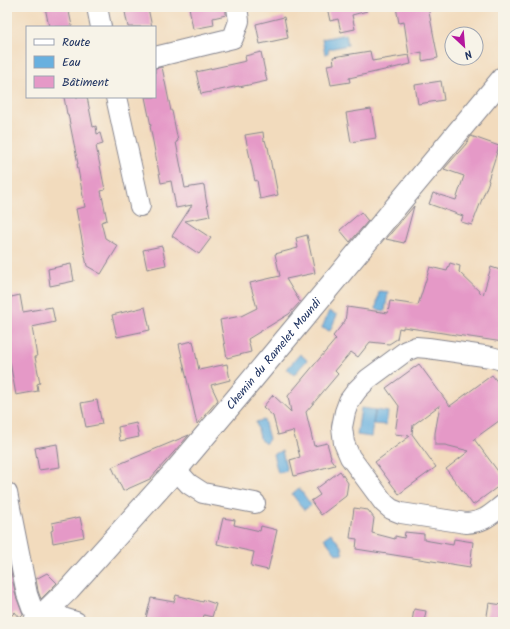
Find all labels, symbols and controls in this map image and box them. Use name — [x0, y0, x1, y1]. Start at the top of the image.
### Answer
legend — [26, 26, 156, 98]
north arrow — [444, 26, 484, 66]
text: Route — [62, 33, 91, 52]
text: N — [461, 44, 475, 64]
text: Eau — [62, 53, 81, 72]
text: Bâtiment — [62, 73, 109, 92]
street label: Chemin du Ramelet Moundi — [222, 293, 327, 414]

